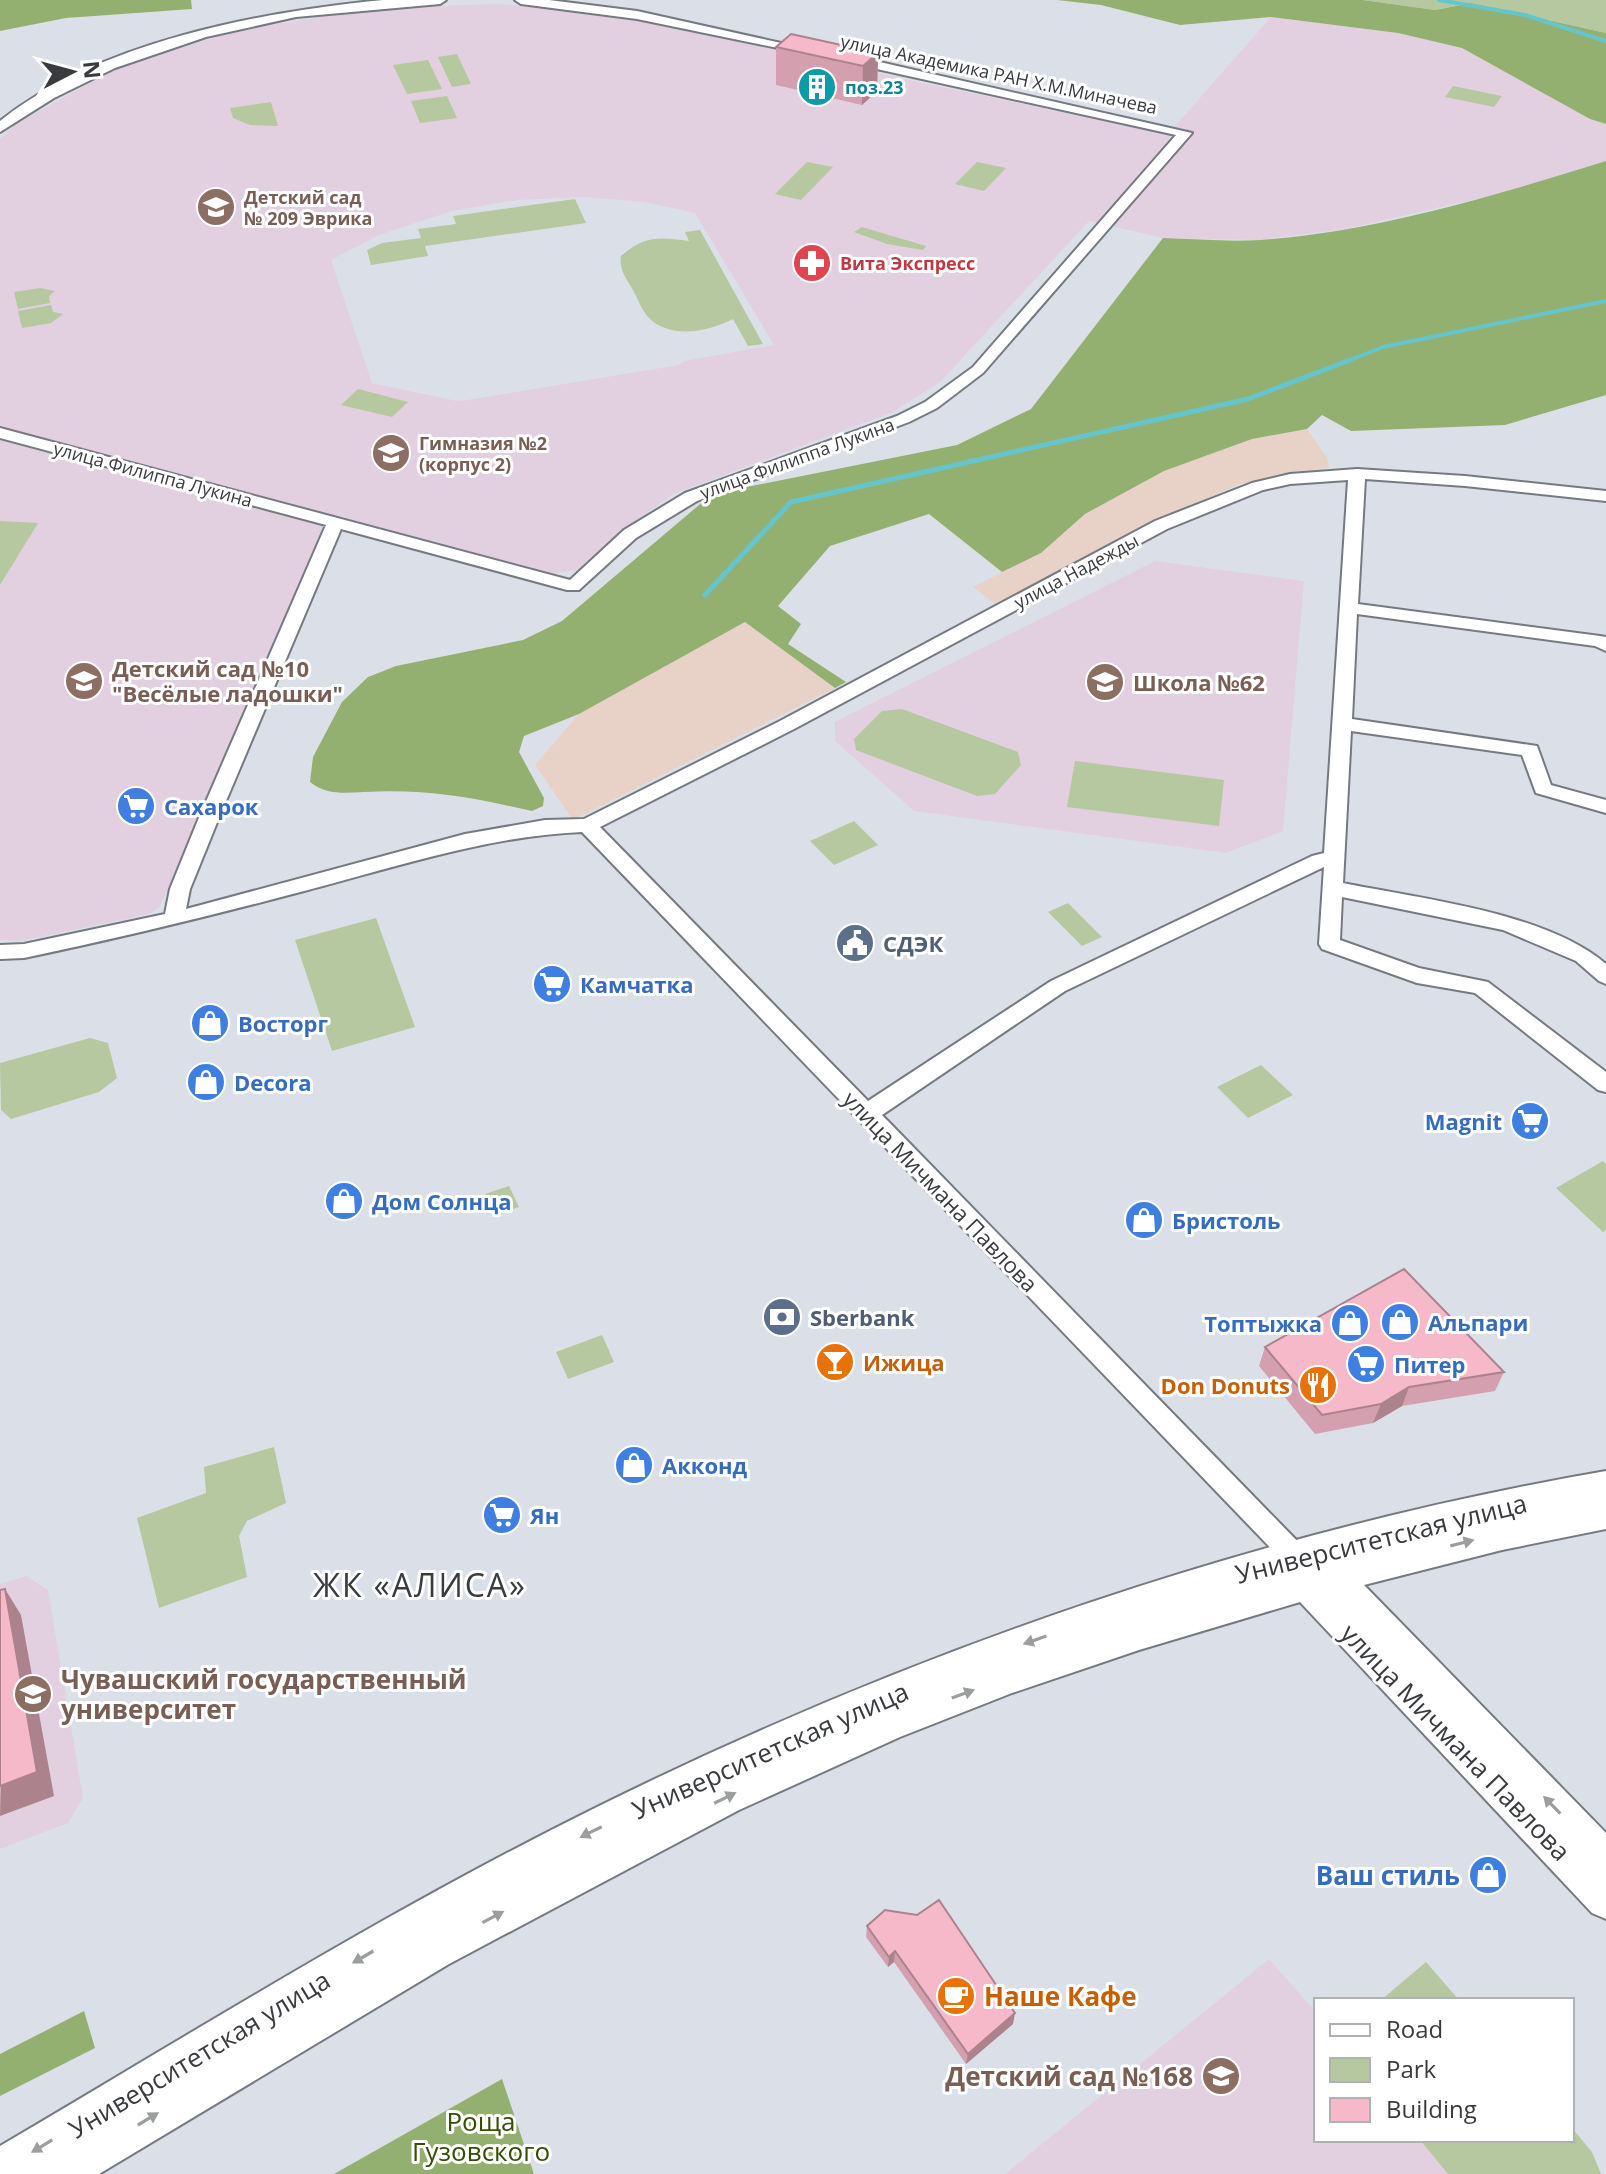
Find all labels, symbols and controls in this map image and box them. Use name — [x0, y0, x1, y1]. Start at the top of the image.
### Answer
street label: улица Академика РАН Х.М.Миначева — [839, 29, 1159, 119]
north arrow — [32, 32, 112, 112]
text: N — [77, 59, 109, 80]
building icon: поз.23 — [796, 66, 838, 108]
place label: поз.23 — [845, 75, 904, 99]
place label: Детский сад № 209 Эврика — [244, 185, 372, 230]
school or university icon: Детский сад № 209 Эврика — [195, 186, 237, 228]
pharmacy icon: Вита Экспресс — [791, 242, 833, 284]
place label: Вита Экспресс — [840, 251, 975, 275]
street label: улица Филиппа Лукина — [697, 412, 897, 504]
place label: Гимназия №2 (корпус 2) — [419, 431, 547, 476]
school or university icon: Гимназия №2 (корпус 2) — [370, 432, 412, 474]
street label: улица Филиппа Лукина — [51, 436, 255, 512]
street label: улица Надежды — [1010, 528, 1142, 614]
place label: Детский сад №10 "Весёлые ладошки" — [112, 653, 343, 708]
school or university icon: Детский сад №10 "Весёлые ладошки" — [63, 660, 105, 702]
school or university icon: Школа №62 — [1084, 661, 1126, 703]
place label: Школа №62 — [1133, 667, 1265, 697]
supermarket icon: Сахарок — [115, 785, 157, 827]
place label: Сахарок — [164, 791, 259, 821]
public building icon: СДЭК — [834, 922, 876, 964]
place label: СДЭК — [883, 928, 943, 958]
supermarket icon: Камчатка — [531, 963, 573, 1005]
place label: Камчатка — [580, 969, 693, 999]
shop icon: Восторг — [189, 1002, 231, 1044]
place label: Восторг — [238, 1008, 328, 1038]
shop icon: Decora — [185, 1061, 227, 1103]
place label: Decora — [234, 1067, 312, 1097]
street label: улица Мичмана Павлова — [837, 1084, 1045, 1298]
supermarket icon: Magnit — [1509, 1100, 1551, 1142]
place label: Magnit — [1425, 1106, 1502, 1136]
shop icon: Дом Солнца — [323, 1180, 365, 1222]
place label: Дом Солнца — [372, 1186, 512, 1216]
shop icon: Бристоль — [1123, 1199, 1165, 1241]
place label: Бристоль — [1172, 1205, 1281, 1235]
bank icon: Sberbank — [761, 1296, 803, 1338]
shop icon: Альпари — [1379, 1301, 1421, 1343]
place label: Sberbank — [810, 1302, 915, 1332]
shop icon: Топтыжка — [1329, 1302, 1371, 1344]
place label: Альпари — [1428, 1307, 1528, 1337]
place label: Топтыжка — [1204, 1308, 1322, 1338]
bar icon: Ижица — [814, 1341, 856, 1383]
supermarket icon: Питер — [1345, 1343, 1387, 1385]
place label: Ижица — [863, 1347, 945, 1377]
place label: Питер — [1394, 1349, 1465, 1379]
restaurant icon: Don Donuts — [1297, 1364, 1339, 1406]
place label: Don Donuts — [1161, 1370, 1290, 1400]
shop icon: Акконд — [613, 1444, 655, 1486]
place label: Акконд — [662, 1450, 748, 1480]
street label: Университетская улица — [1231, 1484, 1531, 1592]
supermarket icon: Ян — [481, 1494, 523, 1536]
place label: Ян — [529, 1500, 559, 1530]
one-way arrow — [1450, 1536, 1475, 1549]
district label: ЖК «АЛИСА» — [313, 1563, 527, 1606]
street label: улица Мичмана Павлова — [1333, 1615, 1579, 1869]
one-way arrow — [1022, 1634, 1046, 1646]
place label: Чувашский государственный университет — [61, 1661, 466, 1727]
school or university icon: Чувашский государственный университет — [12, 1673, 54, 1715]
street label: Университетская улица — [626, 1673, 914, 1827]
one-way arrow — [951, 1687, 975, 1700]
one-way arrow — [713, 1791, 736, 1805]
one-way arrow — [1543, 1796, 1562, 1815]
one-way arrow — [579, 1826, 602, 1839]
shop icon: Ваш стиль — [1467, 1854, 1509, 1896]
place label: Ваш стиль — [1316, 1857, 1460, 1893]
one-way arrow — [482, 1910, 505, 1923]
one-way arrow — [352, 1950, 374, 1964]
street label: Университетская улица — [62, 1962, 336, 2146]
cafe icon: Наше Кафе — [935, 1975, 977, 2017]
place label: Наше Кафе — [984, 1978, 1137, 2014]
legend — [1314, 1998, 1574, 2142]
text: Road — [1386, 2012, 1443, 2045]
text: Park — [1386, 2052, 1437, 2085]
school or university icon: Детский сад №168 — [1200, 2055, 1242, 2097]
place label: Детский сад №168 — [945, 2058, 1193, 2094]
text: Building — [1386, 2092, 1477, 2125]
park label: Роща Гузовского — [412, 2103, 550, 2169]
one-way arrow — [137, 2112, 159, 2126]
one-way arrow — [31, 2139, 54, 2153]

